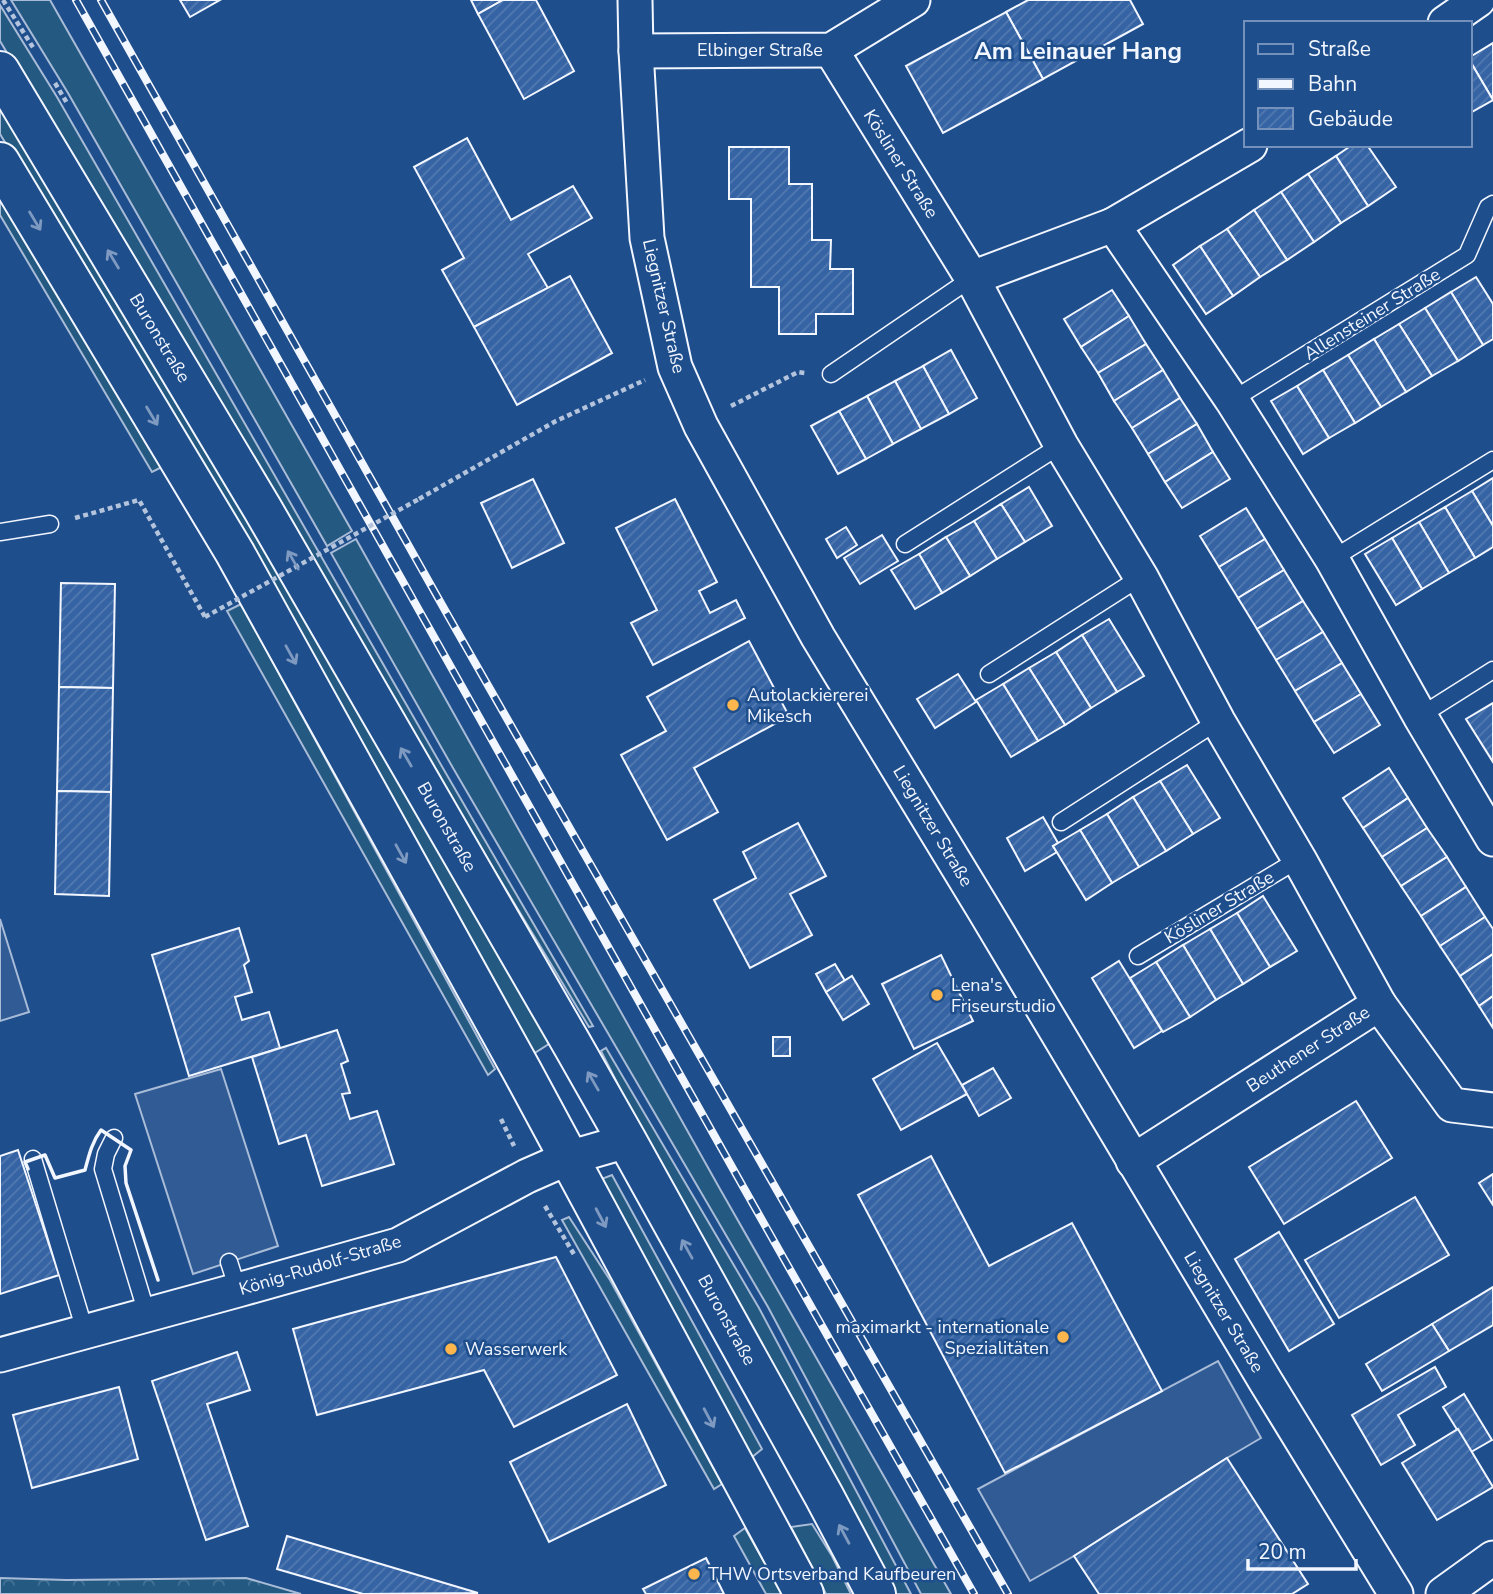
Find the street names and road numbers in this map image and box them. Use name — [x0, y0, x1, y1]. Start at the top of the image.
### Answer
street label: Elbinger Straße — [697, 38, 823, 62]
street label: Kösliner Straße — [858, 105, 944, 223]
street label: Liegnitzer Straße — [637, 236, 691, 376]
street label: Allensteiner Straße — [1299, 262, 1445, 366]
street label: Buronstraße — [124, 289, 196, 387]
street label: Liegnitzer Straße — [887, 761, 979, 891]
street label: Buronstraße — [412, 778, 482, 876]
street label: Kösliner Straße — [1160, 865, 1278, 949]
street label: Beuthener Straße — [1242, 1000, 1374, 1098]
street label: König-Rudolf-Straße — [236, 1229, 404, 1301]
street label: Liegnitzer Straße — [1178, 1247, 1270, 1377]
street label: Buronstraße — [692, 1270, 762, 1370]

